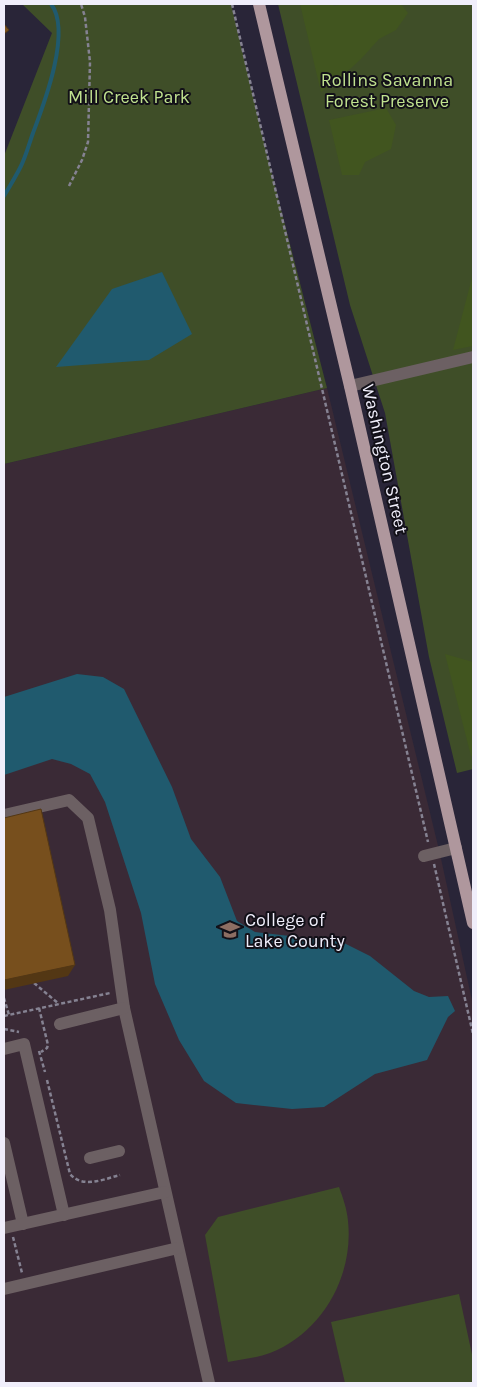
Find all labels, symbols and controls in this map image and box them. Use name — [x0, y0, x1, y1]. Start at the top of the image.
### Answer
park label: Rollins Savanna Forest Preserve — [321, 69, 453, 112]
park label: Mill Creek Park — [68, 86, 190, 108]
street label: Washington Street — [357, 382, 413, 536]
place label: College of Lake County — [245, 909, 345, 952]
school or university icon: College of Lake County — [219, 919, 241, 941]

